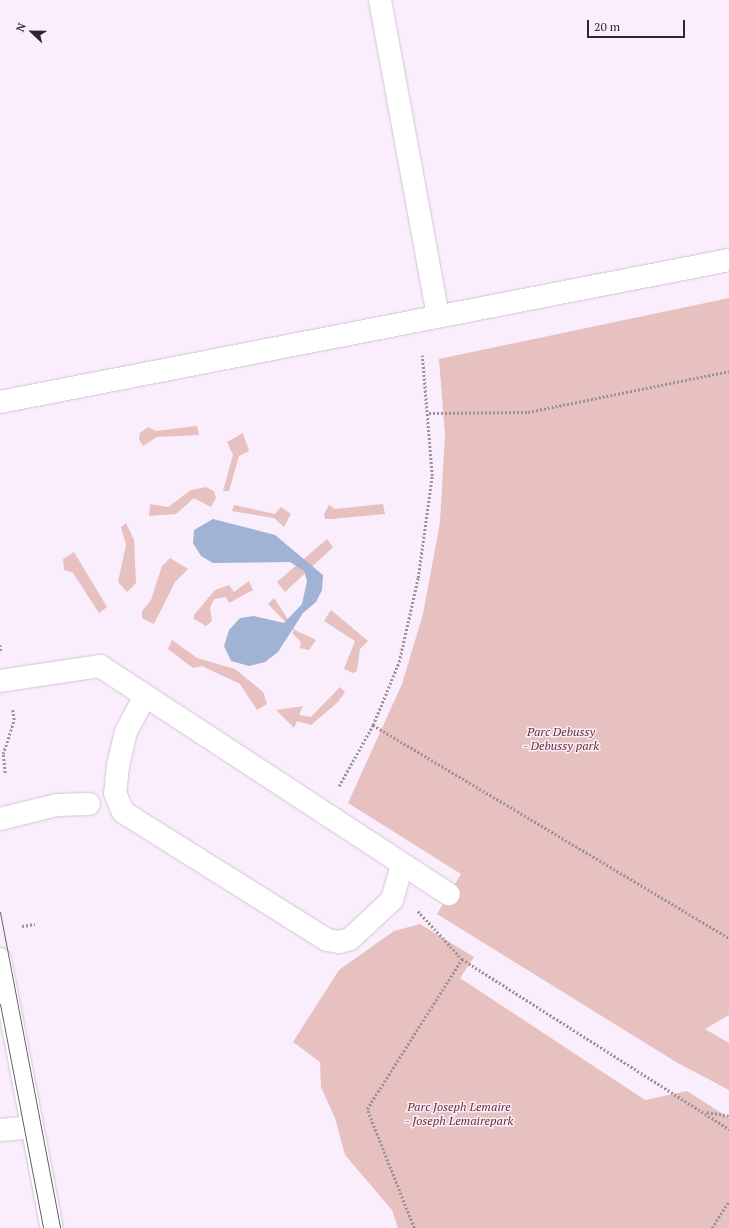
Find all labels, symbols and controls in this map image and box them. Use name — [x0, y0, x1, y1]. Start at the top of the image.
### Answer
north arrow — [12, 12, 52, 52]
scale bar — [589, 12, 687, 38]
text: 20 m — [594, 19, 620, 34]
text: N — [13, 21, 29, 34]
park label: Parc Debussy - Debussy park — [523, 725, 599, 753]
park label: Parc Joseph Lemaire - Joseph Lemairepark — [404, 1100, 514, 1128]

